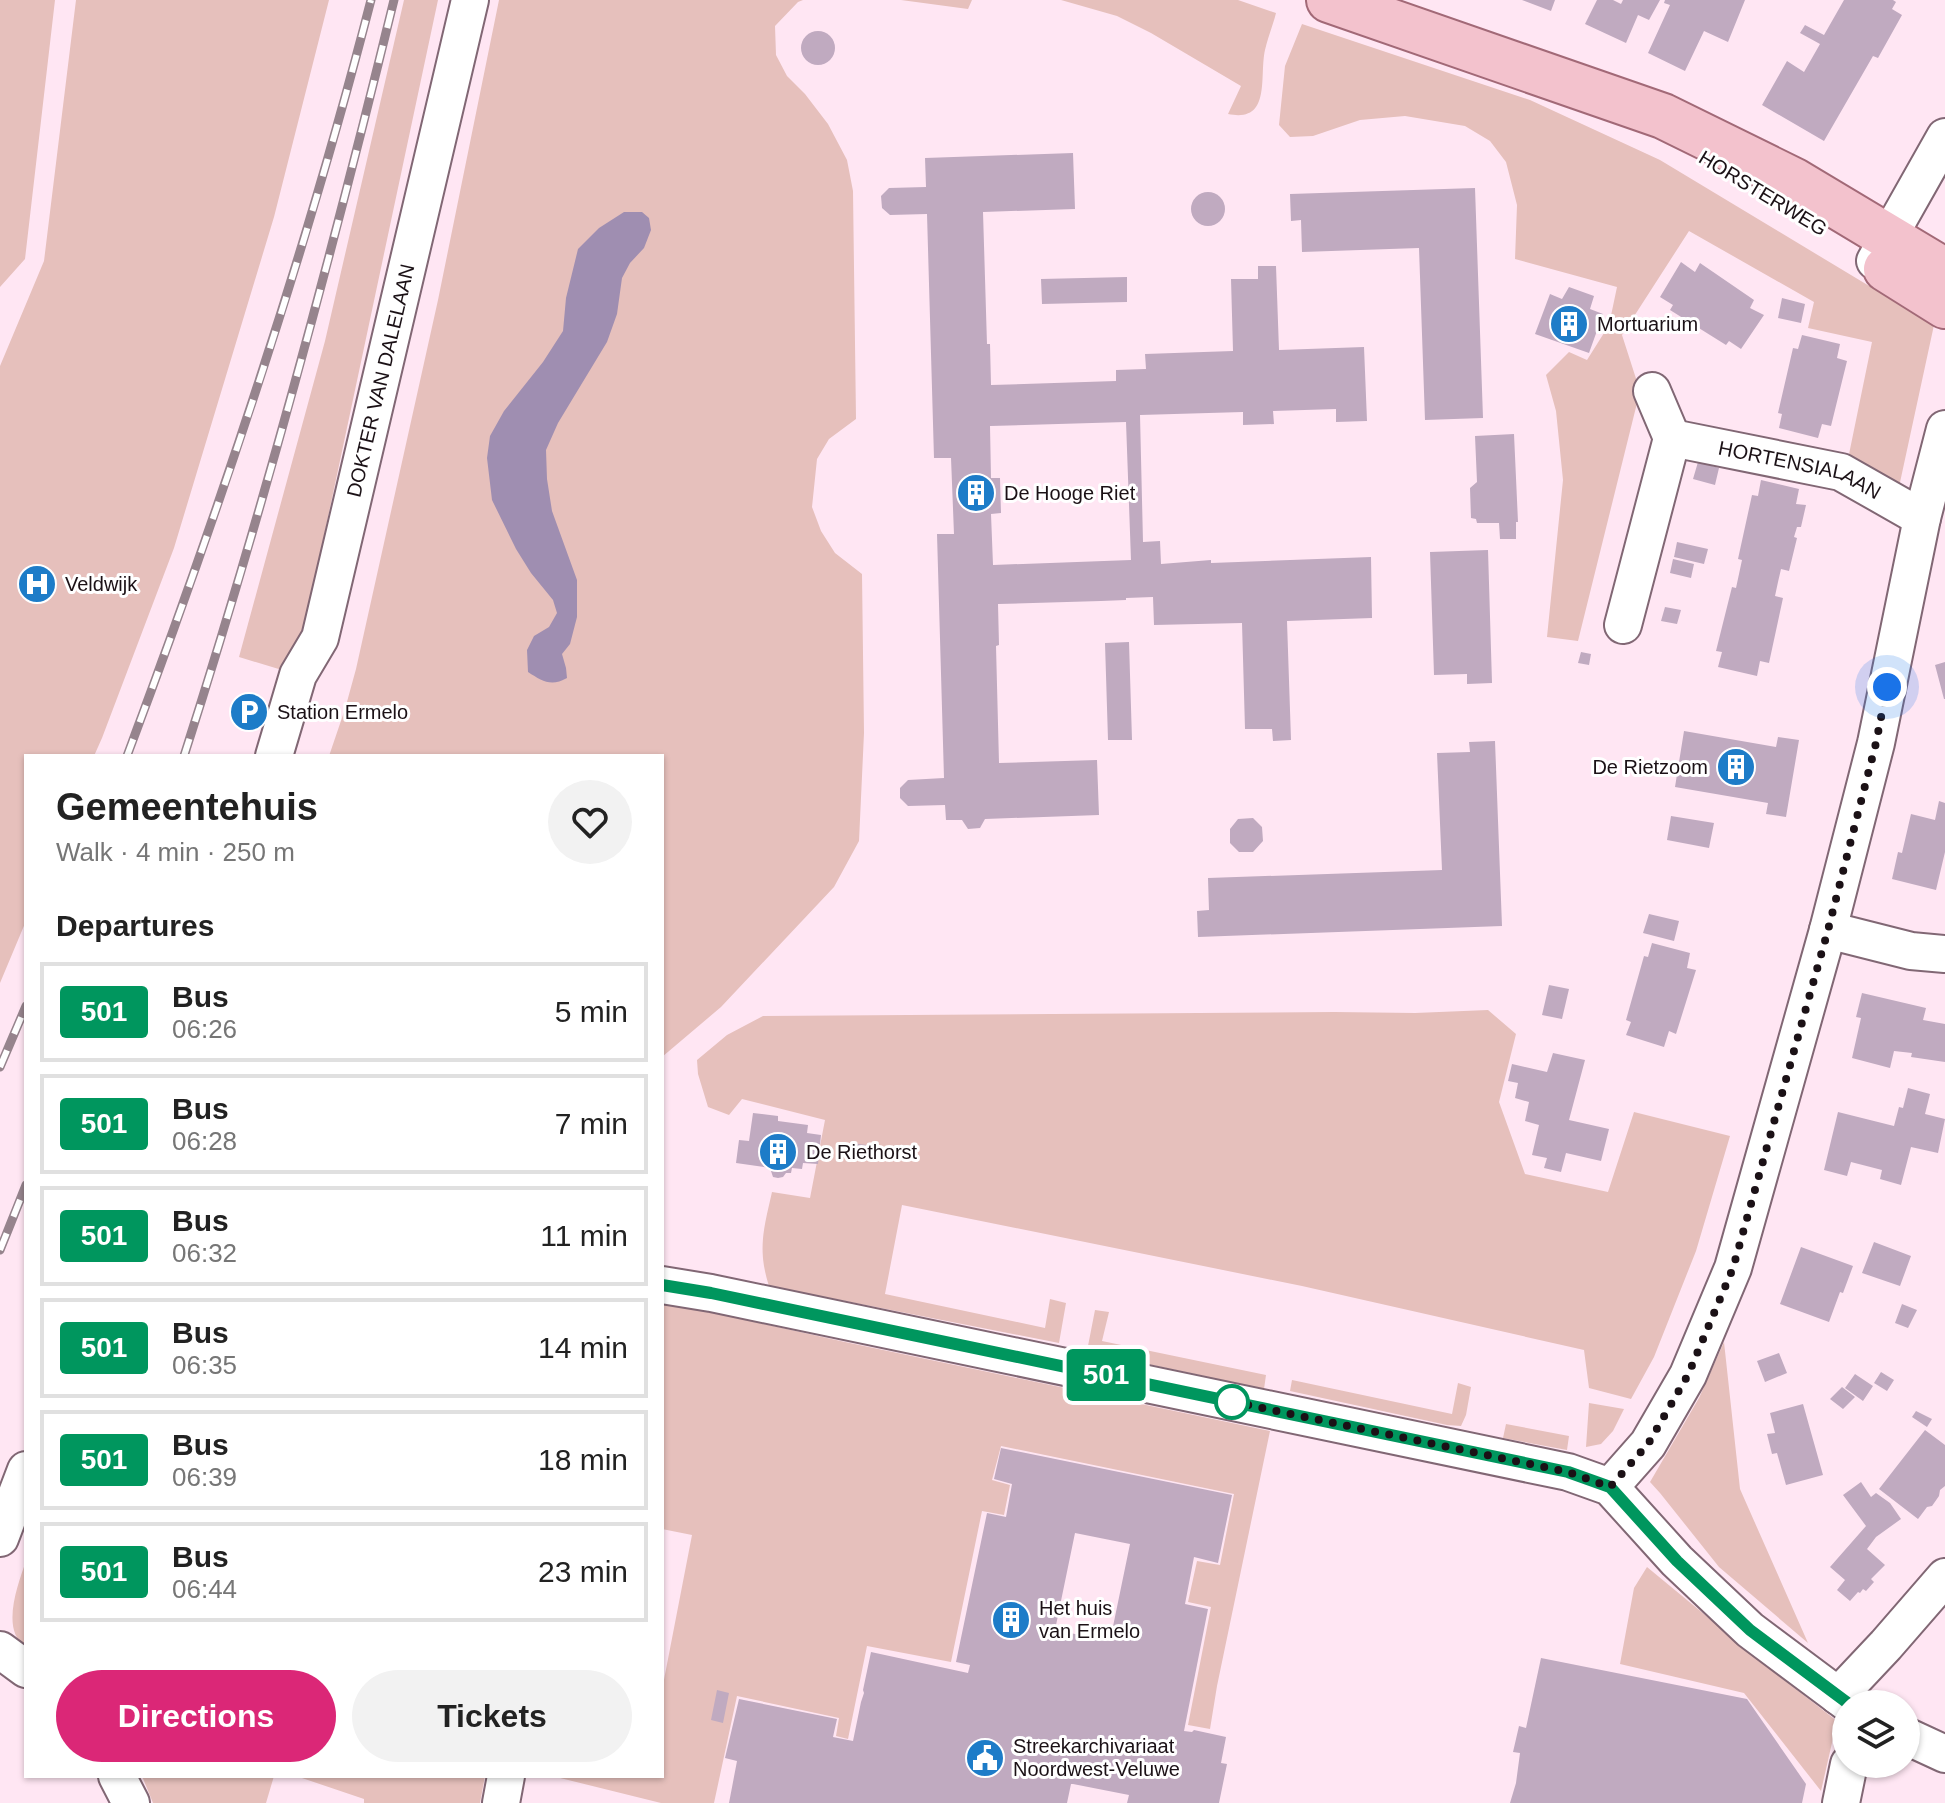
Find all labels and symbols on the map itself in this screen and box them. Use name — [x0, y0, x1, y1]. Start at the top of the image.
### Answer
street label: HORSTERWEG — [1695, 146, 1831, 240]
street label: DOKTER VAN DALELAAN — [343, 262, 419, 499]
building icon: Mortuarium — [1548, 303, 1590, 345]
place label: Mortuarium — [1597, 313, 1698, 335]
street label: HORTENSIALAAN — [1717, 437, 1885, 503]
building icon: De Hooge Riet — [955, 472, 997, 514]
place label: De Hooge Riet — [1004, 482, 1136, 504]
hospital icon: Veldwijk — [16, 563, 58, 605]
place label: Veldwijk — [65, 573, 138, 595]
your location — [1867, 667, 1907, 707]
parking icon: Station Ermelo — [228, 691, 270, 733]
place label: Station Ermelo — [277, 701, 408, 723]
building icon: De Rietzoom — [1715, 746, 1757, 788]
place label: De Rietzoom — [1592, 756, 1708, 778]
building icon: De Riethorst — [757, 1131, 799, 1173]
place label: De Riethorst — [806, 1141, 918, 1163]
line badge: 501 — [1060, 1349, 1152, 1401]
unlabelled marker — [1215, 1385, 1249, 1419]
place label: Het huis van Ermelo — [1039, 1597, 1140, 1642]
building icon: Het huis van Ermelo — [990, 1599, 1032, 1641]
place label: Streekarchivariaat Noordwest-Veluwe — [1013, 1735, 1180, 1780]
public building icon: Streekarchivariaat Noordwest-Veluwe — [964, 1737, 1006, 1779]

